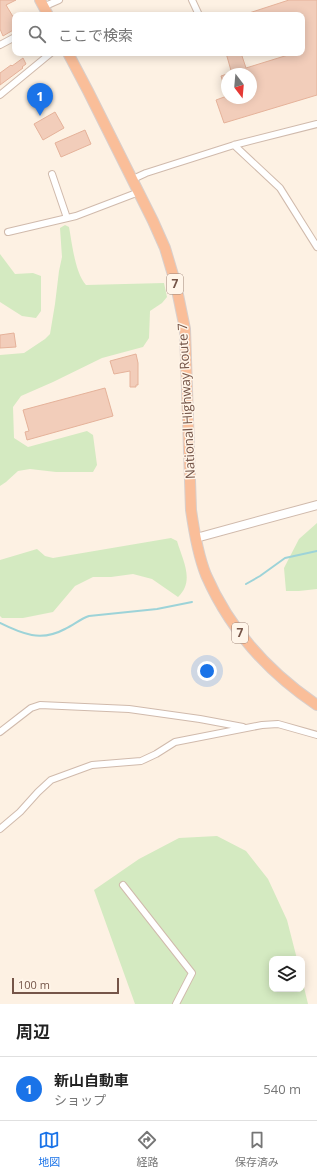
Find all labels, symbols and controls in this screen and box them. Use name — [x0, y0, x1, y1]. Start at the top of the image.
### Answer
search box — [12, 12, 305, 56]
icon: search — [26, 23, 48, 45]
text: ここで検索 — [58, 25, 133, 45]
north arrow — [221, 68, 257, 104]
pin: 1 — [27, 83, 53, 116]
road number: 7 — [167, 274, 183, 294]
street label: National Highway Route 7 — [173, 323, 199, 479]
road number: 7 — [232, 623, 248, 643]
your location — [197, 661, 217, 681]
map controls — [269, 956, 305, 992]
button: layers — [269, 956, 305, 992]
scale bar — [12, 976, 119, 995]
text: 100 m — [18, 977, 50, 992]
text: 周辺 — [16, 1020, 50, 1043]
text: 新山自動車 — [54, 1070, 129, 1090]
text: 1 — [25, 1080, 33, 1098]
text: 540 m — [263, 1080, 301, 1098]
text: ショップ — [54, 1091, 106, 1109]
tab: 地図 — [38, 1129, 60, 1169]
tab: 経路 — [136, 1129, 158, 1169]
tab: 保存済み — [235, 1129, 279, 1169]

